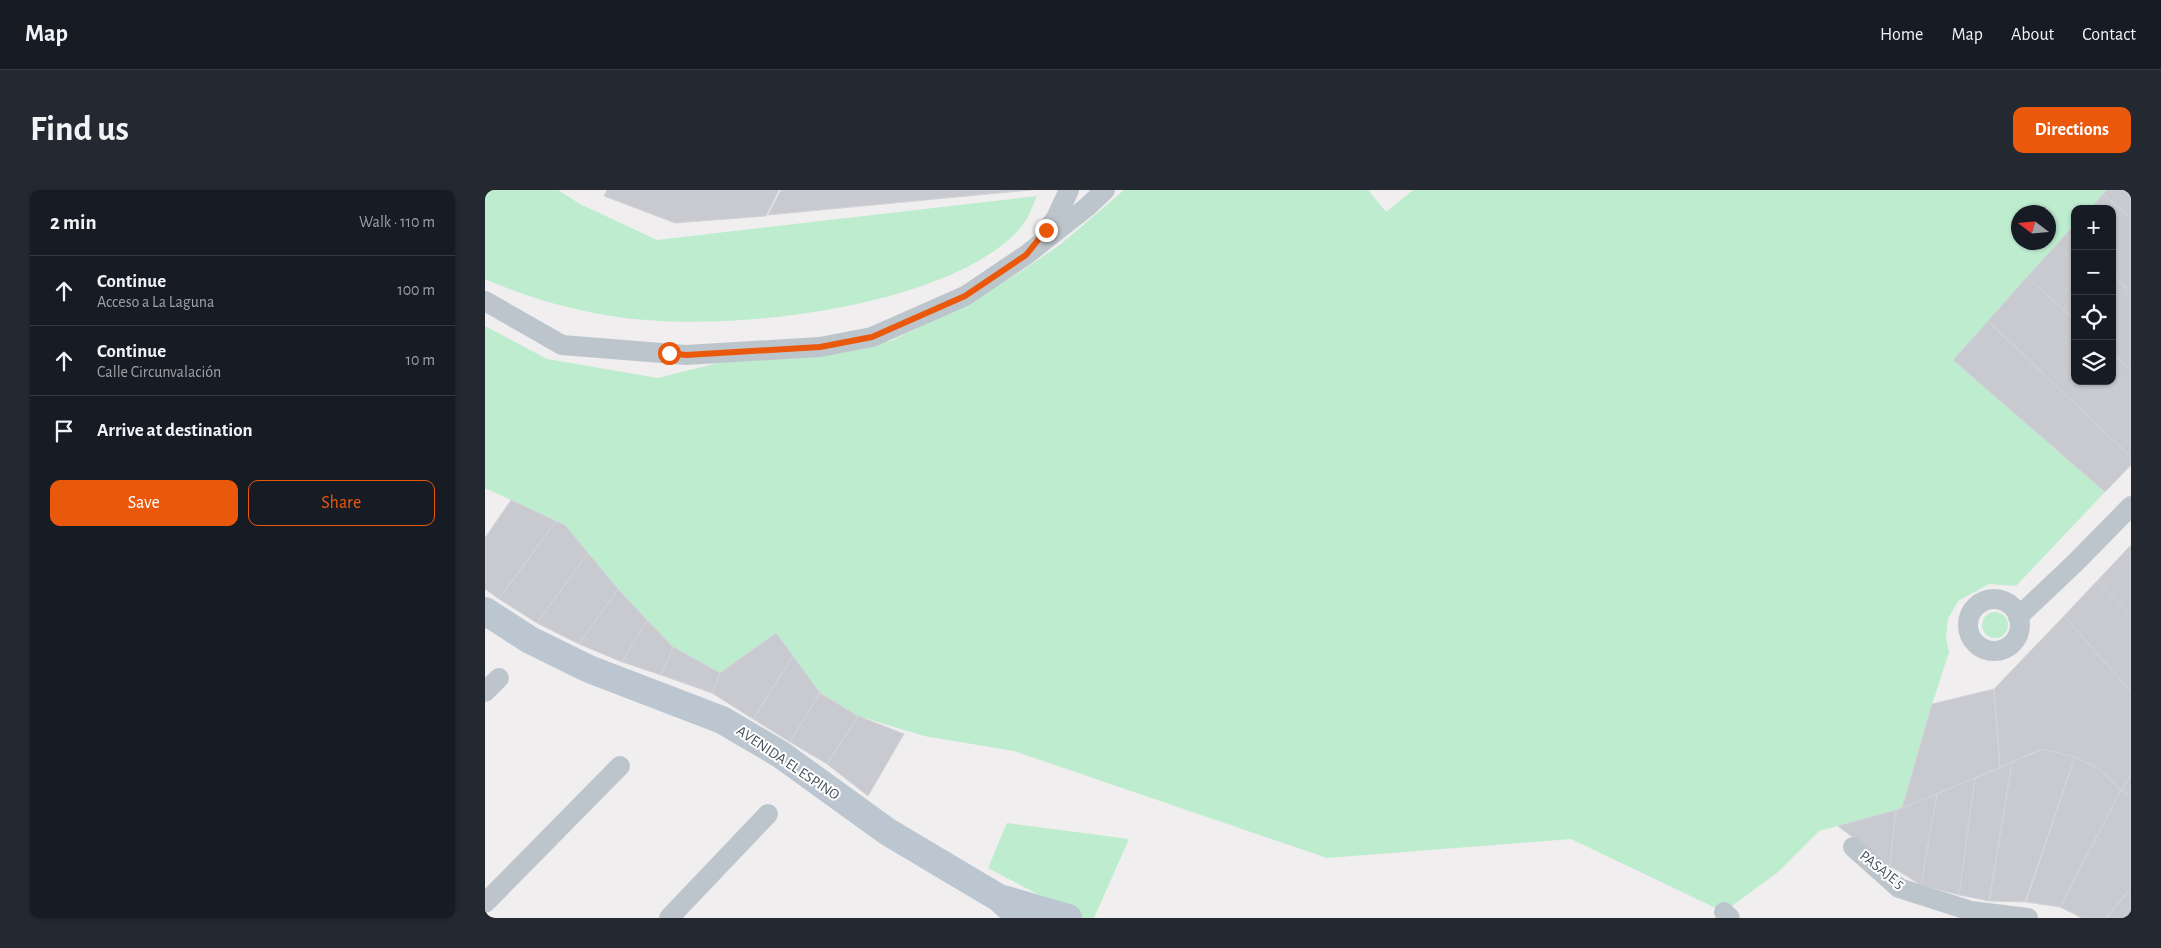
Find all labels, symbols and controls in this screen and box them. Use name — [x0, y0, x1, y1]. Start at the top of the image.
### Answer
text: Map — [25, 22, 68, 46]
text: Home — [1880, 26, 1923, 44]
text: Map — [1951, 26, 1983, 44]
text: About — [2011, 26, 2054, 44]
text: Contact — [2082, 26, 2136, 44]
button: Directions — [2013, 107, 2131, 153]
text: Find us — [30, 112, 129, 147]
north arrow — [2011, 205, 2056, 250]
map controls — [2071, 205, 2116, 385]
button: + — [2071, 205, 2116, 250]
text: 2 min — [50, 212, 97, 233]
text: Walk · 110 m — [359, 214, 435, 230]
route end — [1035, 219, 1058, 242]
button: − — [2071, 250, 2116, 295]
text: Continue — [97, 272, 166, 291]
icon: ahead — [50, 277, 78, 305]
text: 100 m — [397, 282, 435, 298]
text: Acceso a La Laguna — [97, 294, 214, 310]
button: locate — [2071, 295, 2116, 340]
button: layers — [2071, 340, 2116, 385]
text: Continue — [97, 342, 166, 361]
route start — [658, 342, 681, 365]
icon: ahead — [50, 347, 78, 375]
text: 10 m — [406, 352, 435, 368]
text: Calle Circunvalación — [97, 364, 221, 380]
icon: arrive — [50, 417, 78, 445]
text: Arrive at destination — [97, 421, 253, 440]
button: Save — [50, 480, 238, 526]
button: Share — [248, 480, 435, 526]
street label: AVENIDA EL ESPINO — [734, 723, 842, 803]
street label: PASAJE 5 — [1857, 848, 1907, 892]

